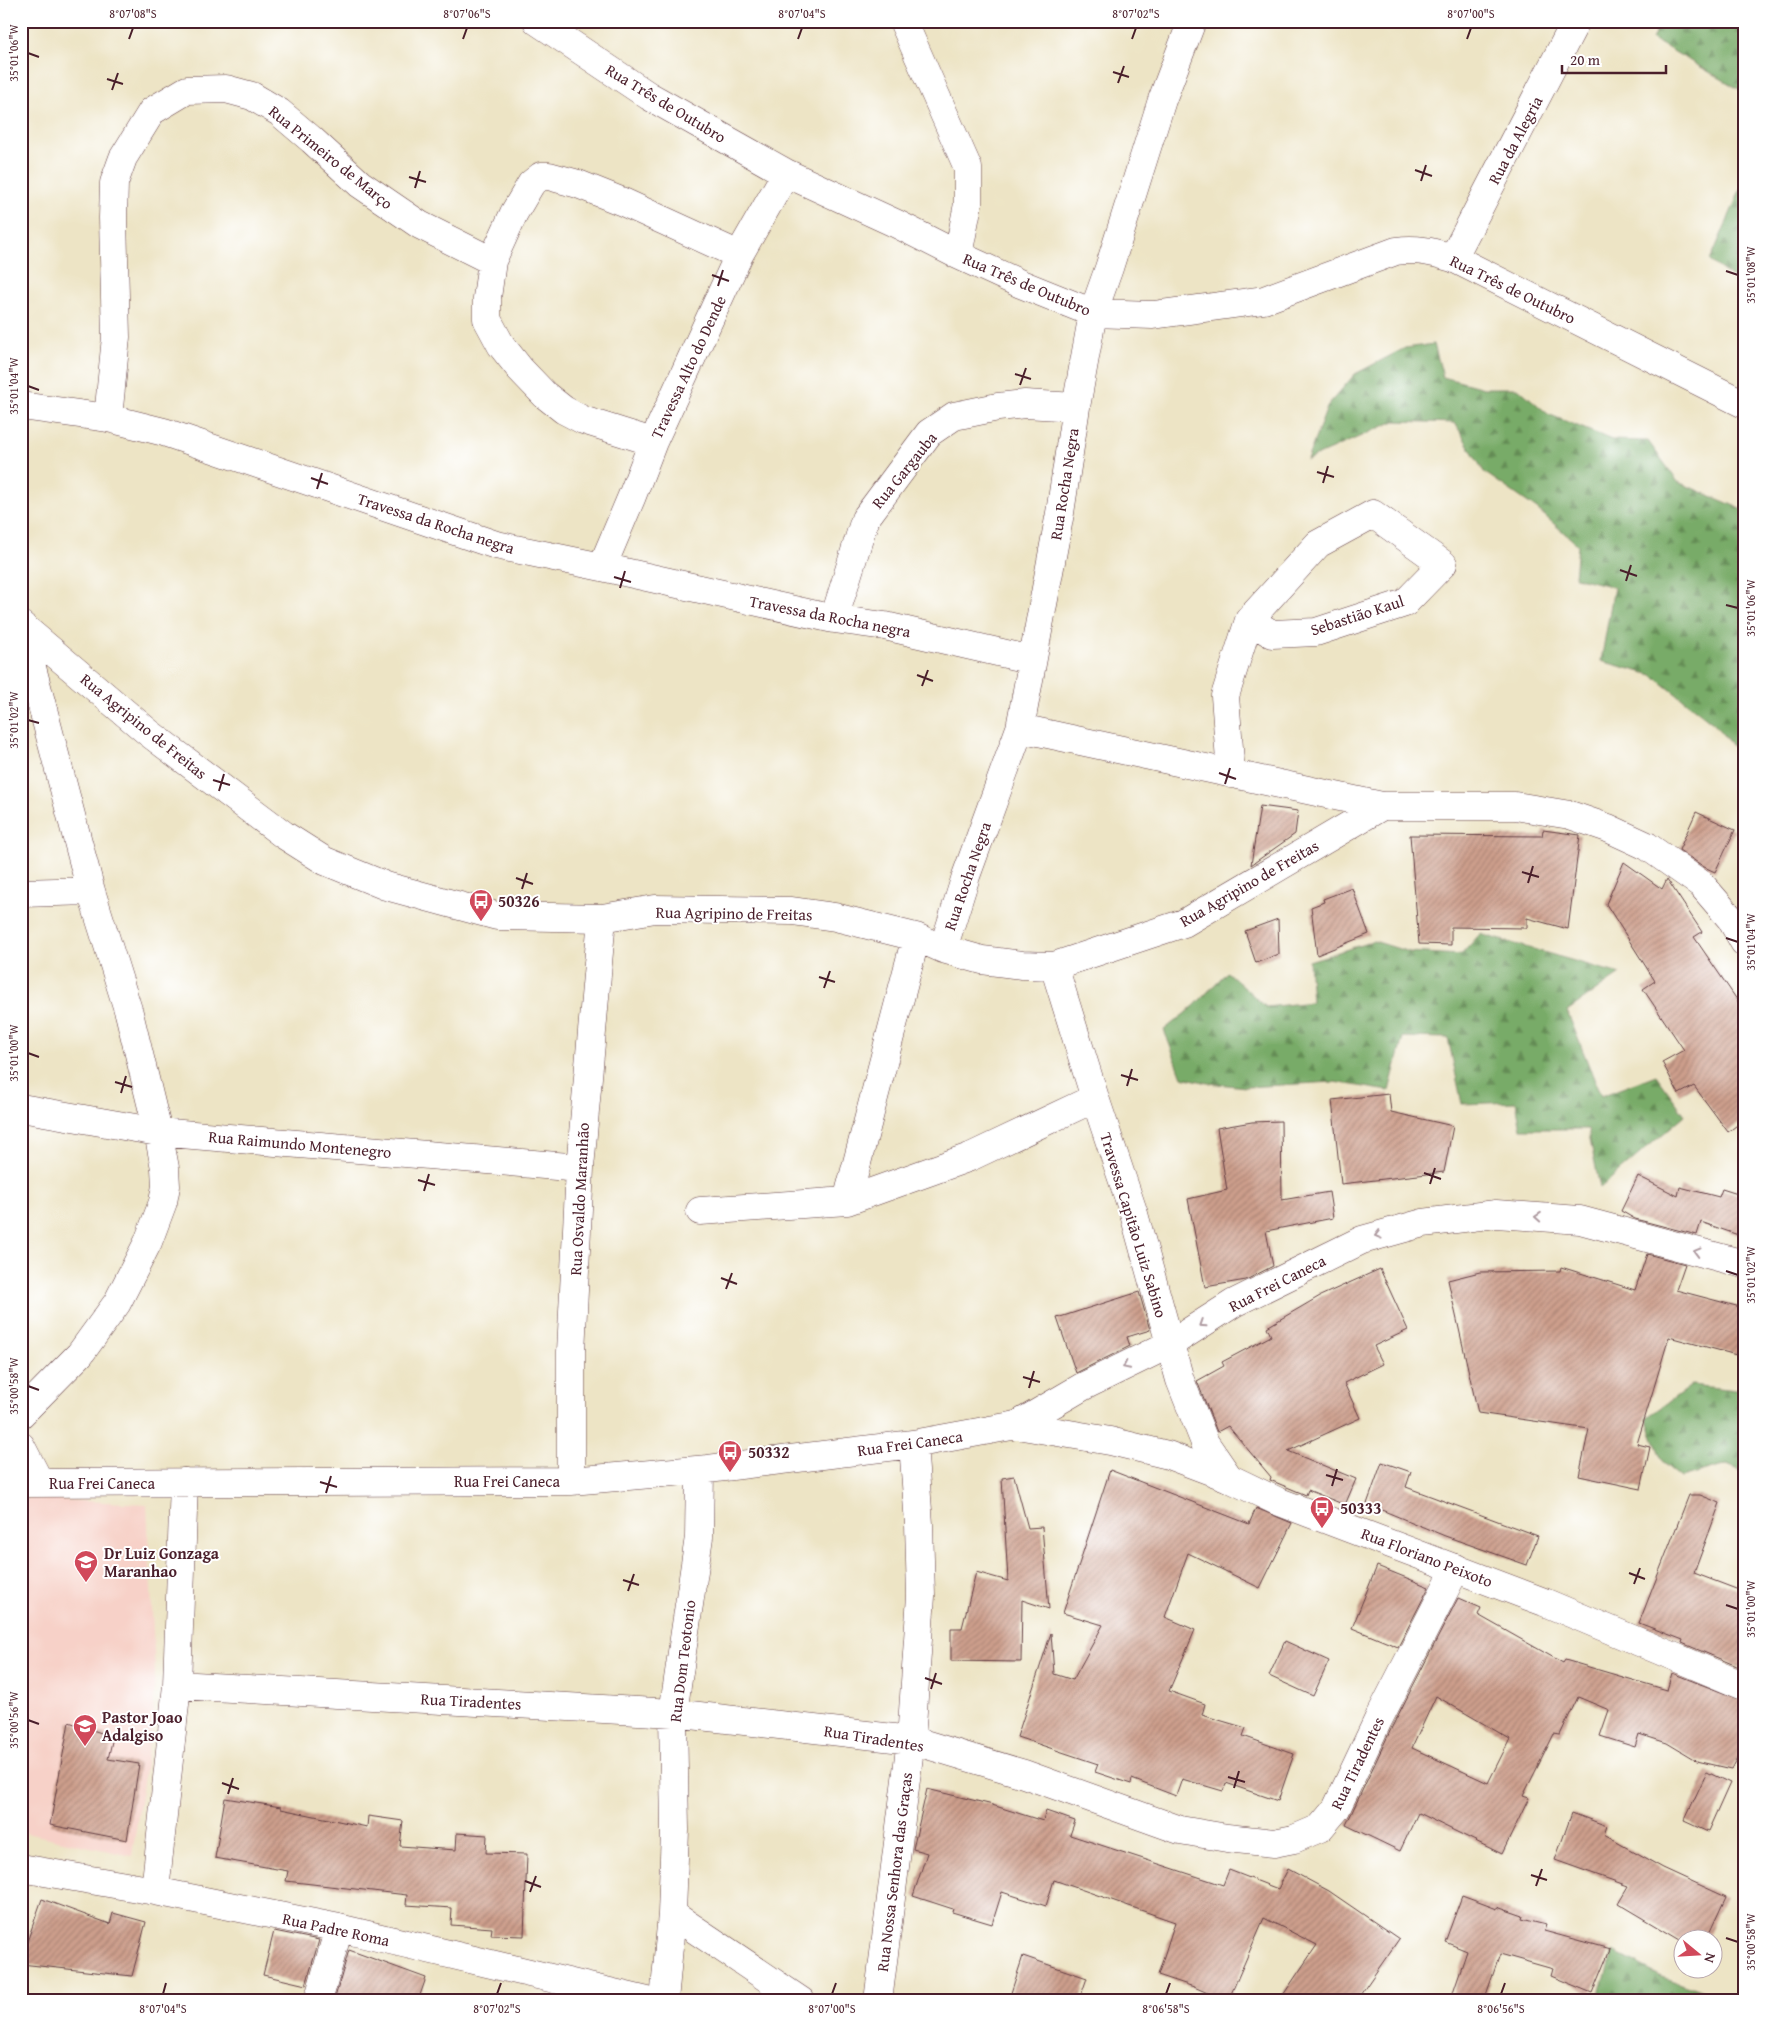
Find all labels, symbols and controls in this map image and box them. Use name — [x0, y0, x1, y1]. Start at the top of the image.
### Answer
text: 8°07'08"S — [109, 5, 157, 22]
text: 8°07'06"S — [443, 5, 491, 22]
text: 8°07'04"S — [778, 5, 826, 22]
text: 8°07'02"S — [1112, 5, 1160, 22]
text: 8°07'00"S — [1447, 5, 1495, 22]
text: 35°01'06"W — [5, 23, 22, 82]
scale bar — [1562, 42, 1666, 74]
text: 20 m — [1570, 49, 1601, 70]
street label: Rua Três de Outubro — [601, 57, 731, 149]
street label: Rua da Alegria — [1482, 91, 1549, 188]
street label: Rua Primeiro de Março — [264, 99, 398, 215]
text: 35°01'08"W — [1742, 245, 1759, 304]
street label: Rua Três de Outubro — [959, 246, 1095, 322]
street label: Rua Três de Outubro — [1446, 248, 1580, 330]
street label: Travessa Alto do Dende — [644, 291, 732, 443]
text: 35°01'04"W — [5, 356, 22, 415]
street label: Rua Gargauba — [866, 426, 943, 514]
street label: Rua Rocha Negra — [1043, 426, 1085, 542]
street label: Travessa da Rocha negra — [354, 486, 518, 560]
text: 35°01'06"W — [1742, 578, 1759, 637]
street label: Sebastião Kaul — [1307, 588, 1407, 641]
street label: Travessa da Rocha negra — [747, 589, 913, 644]
street label: Rua Agripino de Freitas — [76, 667, 212, 785]
text: 35°01'02"W — [5, 690, 22, 749]
street label: Rua Rocha Negra — [937, 818, 997, 933]
street label: Rua Agripino de Freitas — [1175, 833, 1323, 933]
bus stop icon: 50326 — [468, 888, 494, 922]
place label: 50326 — [498, 889, 539, 913]
street label: Rua Agripino de Freitas — [655, 900, 813, 926]
text: 35°01'04"W — [1742, 912, 1759, 971]
text: 35°01'00"W — [5, 1023, 22, 1082]
street label: Rua Osvaldo Maranhão — [563, 1122, 595, 1276]
street label: Rua Raimundo Montenegro — [208, 1124, 392, 1164]
street label: Travessa Capitão Luiz Sabino — [1094, 1129, 1174, 1321]
one-way arrow — [1534, 1212, 1542, 1223]
one-way arrow — [1374, 1229, 1383, 1240]
text: 35°01'02"W — [1742, 1245, 1759, 1304]
one-way arrow — [1693, 1247, 1701, 1257]
street label: Rua Frei Caneca — [1224, 1248, 1330, 1318]
one-way arrow — [1199, 1317, 1208, 1327]
text: 35°00'58"W — [5, 1356, 22, 1415]
one-way arrow — [1122, 1359, 1131, 1370]
street label: Rua Frei Caneca — [856, 1424, 965, 1462]
bus stop icon: 50332 — [717, 1439, 743, 1473]
place label: 50332 — [748, 1440, 789, 1464]
street label: Rua Frei Caneca — [454, 1469, 560, 1493]
street label: Rua Frei Caneca — [49, 1471, 155, 1495]
bus stop icon: 50333 — [1309, 1495, 1335, 1529]
place label: 50333 — [1340, 1496, 1381, 1520]
street label: Rua Floriano Peixoto — [1358, 1521, 1496, 1593]
place label: Dr Luiz Gonzaga Maranhao — [104, 1541, 220, 1583]
school or university icon: Dr Luiz Gonzaga Maranhao — [73, 1549, 99, 1583]
text: 35°01'00"W — [1742, 1579, 1759, 1638]
street label: Rua Dom Teotonio — [663, 1599, 701, 1723]
street label: Rua Tiradentes — [420, 1686, 522, 1716]
text: 35°00'56"W — [5, 1690, 22, 1749]
place label: Pastor Joao Adalgiso — [102, 1705, 183, 1747]
street label: Rua Tiradentes — [1324, 1712, 1390, 1814]
school or university icon: Pastor Joao Adalgiso — [72, 1713, 98, 1747]
street label: Rua Tiradentes — [822, 1718, 926, 1758]
street label: Rua Nossa Senhora das Graças — [870, 1771, 918, 1973]
street label: Rua Padre Roma — [280, 1906, 392, 1952]
text: 35°00'58"W — [1742, 1912, 1759, 1971]
north arrow — [1672, 1930, 1722, 1980]
text: N — [1699, 1950, 1721, 1966]
text: 8°07'04"S — [139, 2000, 187, 2017]
text: 8°07'02"S — [473, 2000, 521, 2017]
text: 8°07'00"S — [808, 2000, 856, 2017]
text: 8°06'58"S — [1142, 2000, 1190, 2017]
text: 8°06'56"S — [1477, 2000, 1525, 2017]

